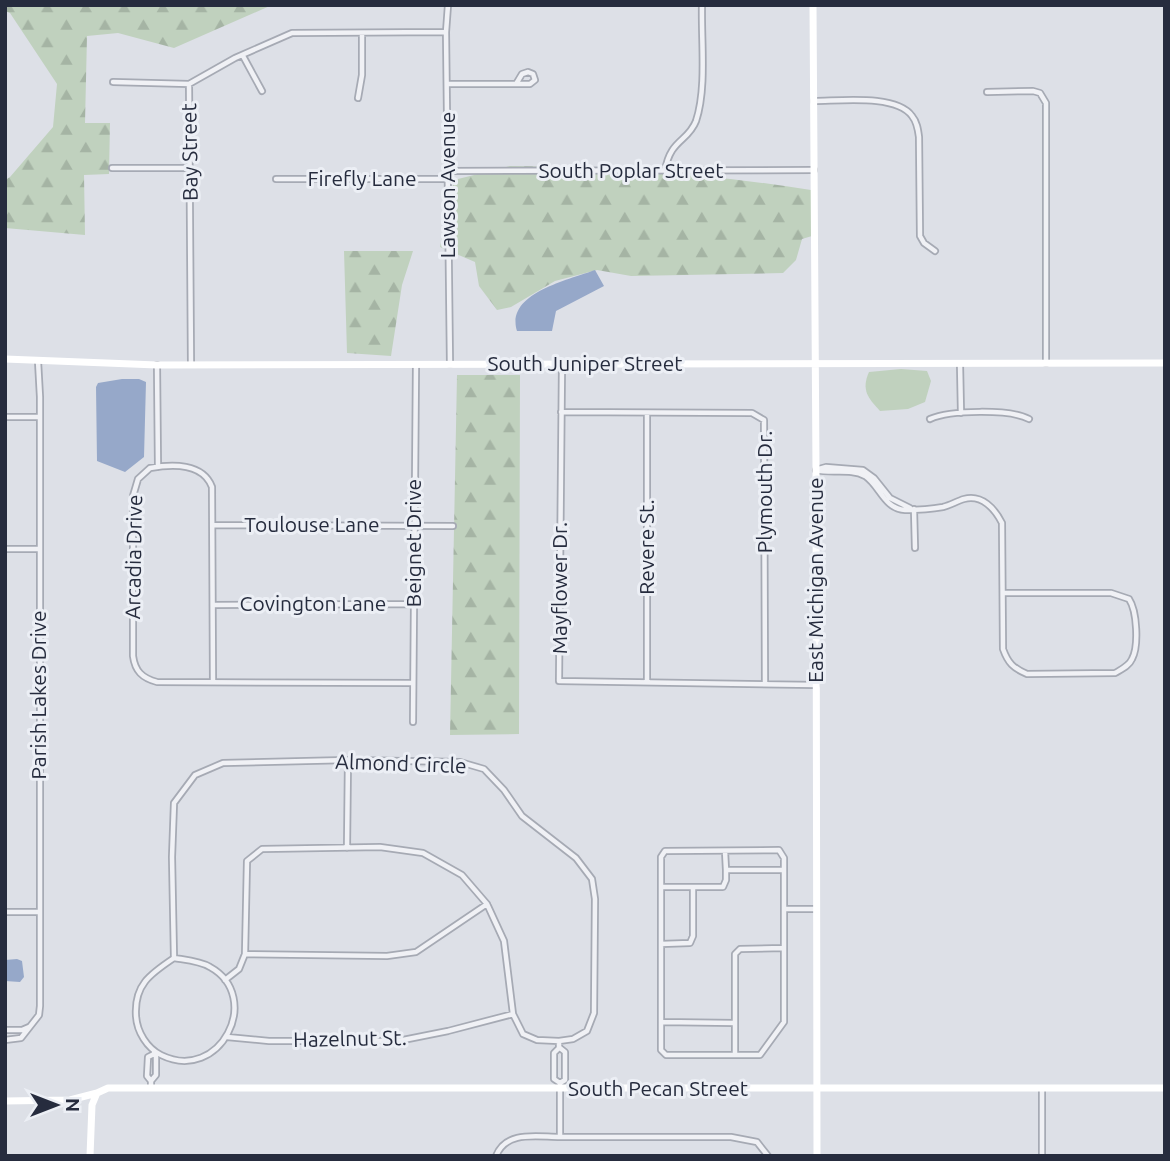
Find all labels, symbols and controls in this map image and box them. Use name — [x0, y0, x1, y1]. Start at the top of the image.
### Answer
street label: Bay Street — [176, 103, 202, 201]
street label: Lawson Avenue — [435, 112, 459, 258]
street label: South Poplar Street — [539, 158, 723, 182]
street label: Firefly Lane — [307, 166, 417, 190]
street label: South Juniper Street — [487, 351, 683, 375]
street label: Plymouth Dr. — [752, 431, 776, 553]
street label: East Michigan Avenue — [803, 477, 827, 683]
street label: Beignet Drive — [401, 479, 425, 607]
street label: Arcadia Drive — [120, 494, 146, 620]
street label: Revere St. — [634, 499, 658, 595]
street label: Toulouse Lane — [244, 512, 380, 536]
street label: Mayflower Dr. — [547, 522, 571, 654]
street label: Covington Lane — [240, 591, 386, 615]
street label: Parish Lakes Drive — [26, 610, 50, 780]
street label: Almond Circle — [335, 749, 467, 777]
street label: Hazelnut St. — [293, 1025, 407, 1051]
north arrow — [21, 1070, 91, 1140]
street label: South Pecan Street — [568, 1076, 748, 1100]
text: N — [62, 1098, 84, 1112]

